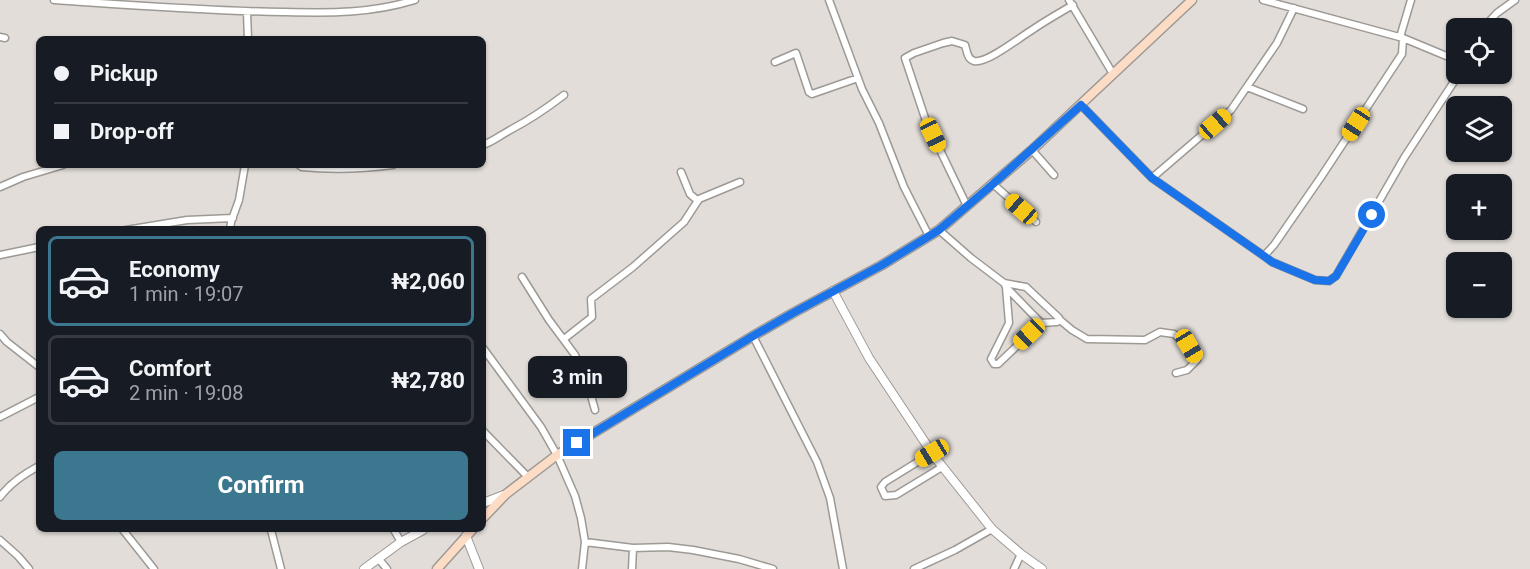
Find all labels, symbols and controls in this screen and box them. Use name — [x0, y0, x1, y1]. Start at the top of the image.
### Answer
map controls — [1446, 18, 1512, 318]
button: locate — [1446, 18, 1512, 84]
text: Pickup — [90, 61, 158, 86]
button: layers — [1446, 96, 1512, 162]
car — [1339, 104, 1373, 144]
car — [1196, 105, 1234, 143]
car — [917, 115, 949, 155]
text: Drop-off — [90, 119, 174, 144]
button: + — [1446, 174, 1512, 240]
car — [1002, 190, 1040, 228]
route start — [1358, 201, 1385, 228]
button: − — [1446, 252, 1512, 318]
icon: car — [57, 254, 111, 308]
text: Economy — [129, 257, 220, 282]
text: ₦2,060 — [391, 269, 465, 294]
text: 1 min · 19:07 — [129, 282, 244, 306]
car — [1010, 315, 1048, 353]
car — [1172, 326, 1206, 366]
icon: car — [57, 353, 111, 407]
text: Comfort — [129, 356, 211, 381]
callout: 3 min — [528, 356, 626, 398]
text: 3 min — [552, 365, 603, 389]
text: ₦2,780 — [391, 368, 465, 393]
text: 2 min · 19:08 — [129, 381, 244, 405]
route end — [563, 429, 590, 456]
car — [912, 436, 952, 470]
button: Confirm — [54, 451, 468, 520]

